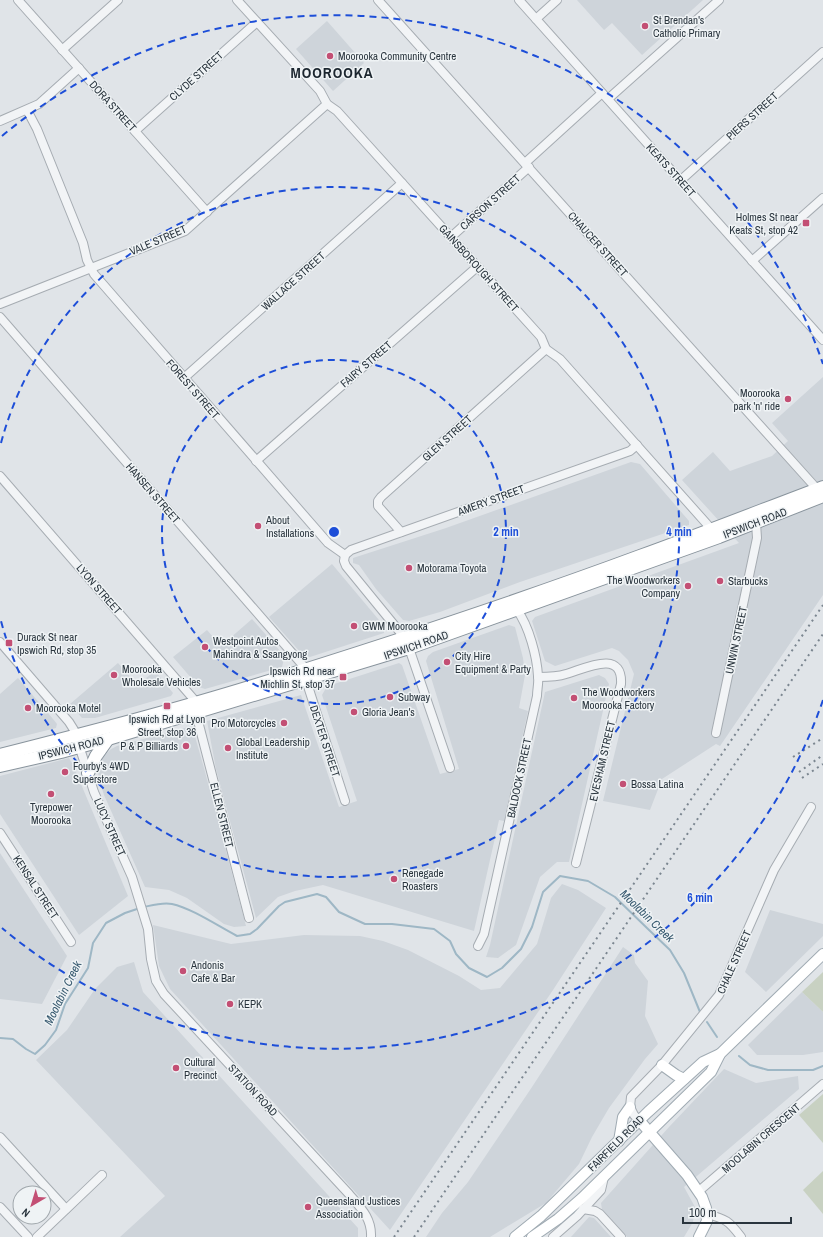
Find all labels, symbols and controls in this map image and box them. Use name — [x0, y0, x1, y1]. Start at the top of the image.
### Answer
place label: St Brendan's Catholic Primary — [653, 13, 721, 40]
marker: St Brendan's Catholic Primary — [640, 21, 650, 31]
street label: CLYDE STREET — [166, 48, 226, 104]
place label: Moorooka Community Centre — [338, 49, 456, 63]
marker: Moorooka Community Centre — [325, 51, 335, 61]
district label: MOOROOKA — [290, 62, 374, 83]
street label: DORA STREET — [86, 78, 140, 135]
street label: PIERS STREET — [723, 89, 781, 143]
street label: KEATS STREET — [643, 140, 699, 200]
street label: CARSON STREET — [457, 171, 524, 233]
street label: CHAUCER STREET — [565, 209, 631, 280]
place label: Holmes St near Keats St, stop 42 — [729, 210, 798, 237]
marker: Holmes St near Keats St, stop 42 — [801, 218, 811, 228]
street label: GAINSBOROUGH STREET — [436, 221, 522, 315]
street label: VALE STREET — [127, 222, 189, 258]
street label: WALLACE STREET — [258, 248, 328, 313]
street label: FAIRY STREET — [337, 337, 395, 390]
street label: FOREST STREET — [163, 356, 223, 422]
place label: Moorooka park 'n' ride — [733, 386, 780, 413]
marker: Moorooka park 'n' ride — [783, 394, 793, 404]
street label: GLEN STREET — [419, 412, 475, 464]
street label: HANSEN STREET — [123, 460, 183, 527]
street label: AMERY STREET — [455, 481, 527, 519]
street label: IPSWICH ROAD — [721, 504, 789, 542]
place label: About Installations — [265, 513, 315, 540]
marker: About Installations — [253, 521, 263, 531]
text: 2 min — [493, 524, 519, 540]
text: 4 min — [666, 524, 692, 540]
centre of rings — [327, 525, 341, 539]
street label: LYON STREET — [73, 561, 125, 617]
place label: Motorama Toyota — [417, 561, 487, 575]
marker: Motorama Toyota — [404, 563, 414, 573]
place label: The Woodworkers Company — [607, 573, 680, 600]
place label: Starbucks — [728, 574, 769, 588]
marker: Starbucks — [715, 576, 725, 586]
marker: The Woodworkers Company — [683, 581, 693, 591]
street label: UNWIN STREET — [722, 604, 750, 675]
place label: GWM Moorooka — [362, 619, 428, 633]
marker: GWM Moorooka — [349, 621, 359, 631]
street label: IPSWICH ROAD — [382, 627, 450, 663]
place label: Durack St near Ipswich Rd, stop 35 — [17, 630, 96, 657]
place label: Westpoint Autos Mahindra & Ssangyong — [213, 634, 307, 661]
marker: Durack St near Ipswich Rd, stop 35 — [4, 638, 14, 648]
marker: Westpoint Autos Mahindra & Ssangyong — [200, 642, 210, 652]
place label: City Hire Equipment & Party — [455, 649, 531, 676]
marker: City Hire Equipment & Party — [442, 657, 452, 667]
place label: Moorooka Wholesale Vehicles — [122, 662, 201, 689]
place label: Ipswich Rd near Michlin St, stop 37 — [260, 664, 335, 691]
marker: Moorooka Wholesale Vehicles — [109, 670, 119, 680]
marker: Ipswich Rd near Michlin St, stop 37 — [338, 672, 348, 682]
place label: The Woodworkers Moorooka Factory — [582, 685, 656, 712]
place label: Subway — [398, 690, 431, 704]
marker: Subway — [385, 692, 395, 702]
marker: The Woodworkers Moorooka Factory — [569, 693, 579, 703]
place label: Moorooka Motel — [36, 701, 101, 715]
marker: Ipswich Rd at Lyon Street, stop 36 — [162, 701, 172, 711]
marker: Moorooka Motel — [23, 703, 33, 713]
street label: DEXTER STREET — [307, 703, 343, 779]
place label: Gloria Jean's — [362, 705, 415, 719]
marker: Gloria Jean's — [349, 707, 359, 717]
place label: Ipswich Rd at Lyon Street, stop 36 — [129, 712, 205, 739]
place label: Pro Motorcycles — [211, 716, 276, 730]
marker: Pro Motorcycles — [279, 718, 289, 728]
street label: EVESHAM STREET — [586, 719, 618, 803]
street label: IPSWICH ROAD — [37, 733, 105, 763]
place label: Global Leadership Institute — [236, 735, 310, 762]
street label: BALDOCK STREET — [504, 736, 534, 819]
place label: P & P Billiards — [120, 739, 178, 753]
marker: P & P Billiards — [181, 741, 191, 751]
marker: Global Leadership Institute — [223, 743, 233, 753]
place label: Fourby's 4WD Superstore — [73, 759, 129, 786]
marker: Fourby's 4WD Superstore — [60, 767, 70, 777]
place label: Bossa Latina — [631, 777, 684, 791]
marker: Bossa Latina — [618, 779, 628, 789]
street label: ELLEN STREET — [207, 781, 237, 850]
marker: Tyrepower Moorooka — [46, 789, 56, 799]
street label: LUCY STREET — [91, 796, 129, 859]
place label: Tyrepower Moorooka — [30, 800, 72, 827]
street label: KENSAL STREET — [10, 852, 62, 922]
place label: Renegade Roasters — [402, 866, 444, 893]
marker: Renegade Roasters — [389, 874, 399, 884]
water label: Moolabin Creek — [616, 886, 678, 947]
text: 6 min — [687, 890, 713, 906]
street label: CHALE STREET — [714, 928, 754, 996]
water label: Moolabin Creek — [41, 957, 86, 1028]
place label: Andonis Cafe & Bar — [190, 958, 235, 985]
marker: Andonis Cafe & Bar — [178, 966, 188, 976]
place label: KEPK — [238, 997, 262, 1011]
marker: KEPK — [225, 999, 235, 1009]
place label: Cultural Precinct — [184, 1055, 218, 1082]
street label: STATION ROAD — [225, 1061, 281, 1119]
marker: Cultural Precinct — [171, 1063, 181, 1073]
street label: MOOLABIN CRESCENT — [719, 1100, 804, 1176]
street label: FAIRFIELD ROAD — [585, 1112, 647, 1174]
north arrow — [12, 1185, 52, 1225]
place label: Queensland Justices Association — [315, 1194, 401, 1221]
scale bar — [683, 1199, 791, 1225]
marker: Queensland Justices Association — [303, 1202, 313, 1212]
text: N — [19, 1205, 33, 1220]
text: 100 m — [689, 1205, 716, 1221]

